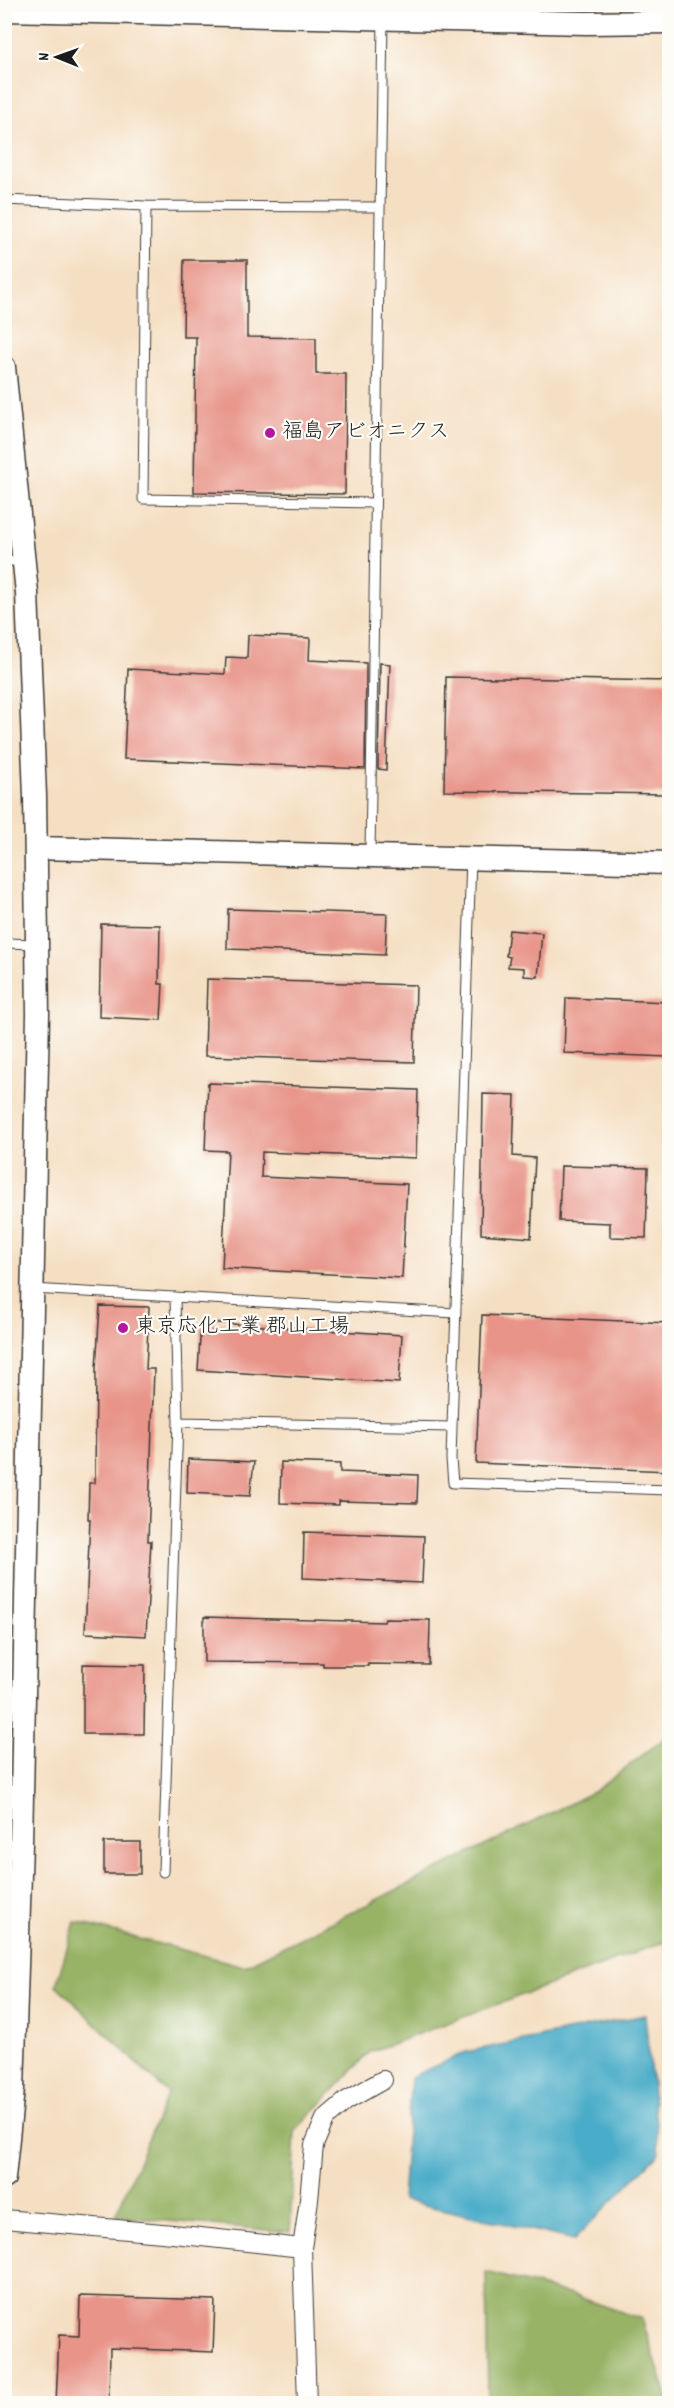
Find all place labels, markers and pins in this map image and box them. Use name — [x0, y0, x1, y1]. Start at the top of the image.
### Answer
place label: 福島アビオニクス — [282, 418, 449, 448]
marker: 福島アビオニクス — [263, 426, 277, 440]
place label: 東京応化工業 郡山工場 — [135, 1313, 350, 1343]
marker: 東京応化工業 郡山工場 — [116, 1321, 130, 1335]

